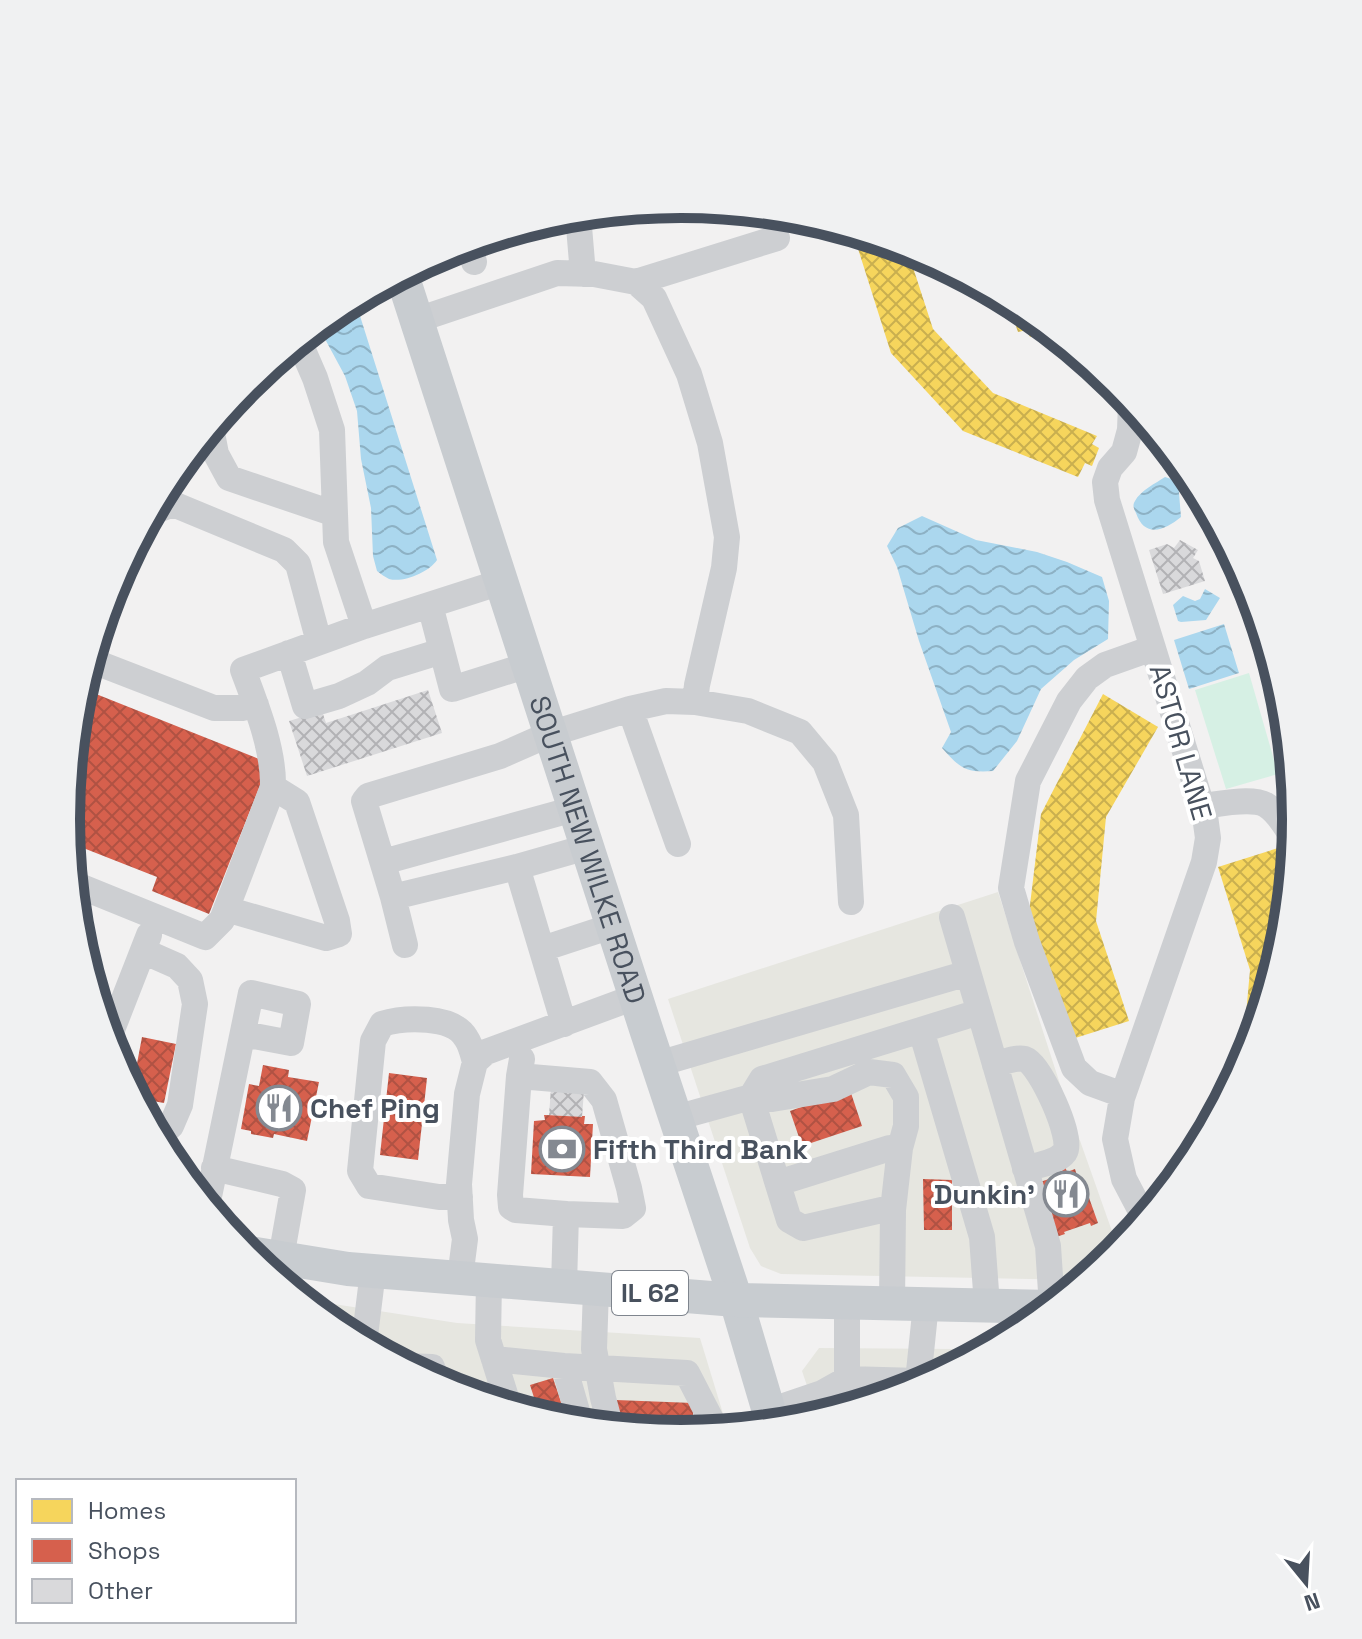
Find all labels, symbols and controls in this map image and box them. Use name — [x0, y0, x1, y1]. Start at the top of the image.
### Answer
street label: ASTOR LANE — [1142, 660, 1220, 824]
street label: SOUTH NEW WILKE ROAD — [521, 691, 655, 1008]
restaurant icon: Chef Ping — [255, 1084, 303, 1132]
place label: Chef Ping — [310, 1090, 440, 1126]
bank icon: Fifth Third Bank — [538, 1125, 586, 1173]
place label: Fifth Third Bank — [593, 1131, 808, 1167]
restaurant icon: Dunkin' — [1042, 1170, 1090, 1218]
place label: Dunkin' — [934, 1176, 1035, 1212]
road number: IL 62 — [612, 1271, 688, 1315]
legend — [16, 1479, 296, 1623]
text: Homes — [88, 1495, 166, 1526]
text: Shops — [88, 1535, 160, 1566]
north arrow — [1266, 1543, 1346, 1623]
text: Other — [88, 1575, 153, 1606]
text: N — [1301, 1586, 1324, 1618]

